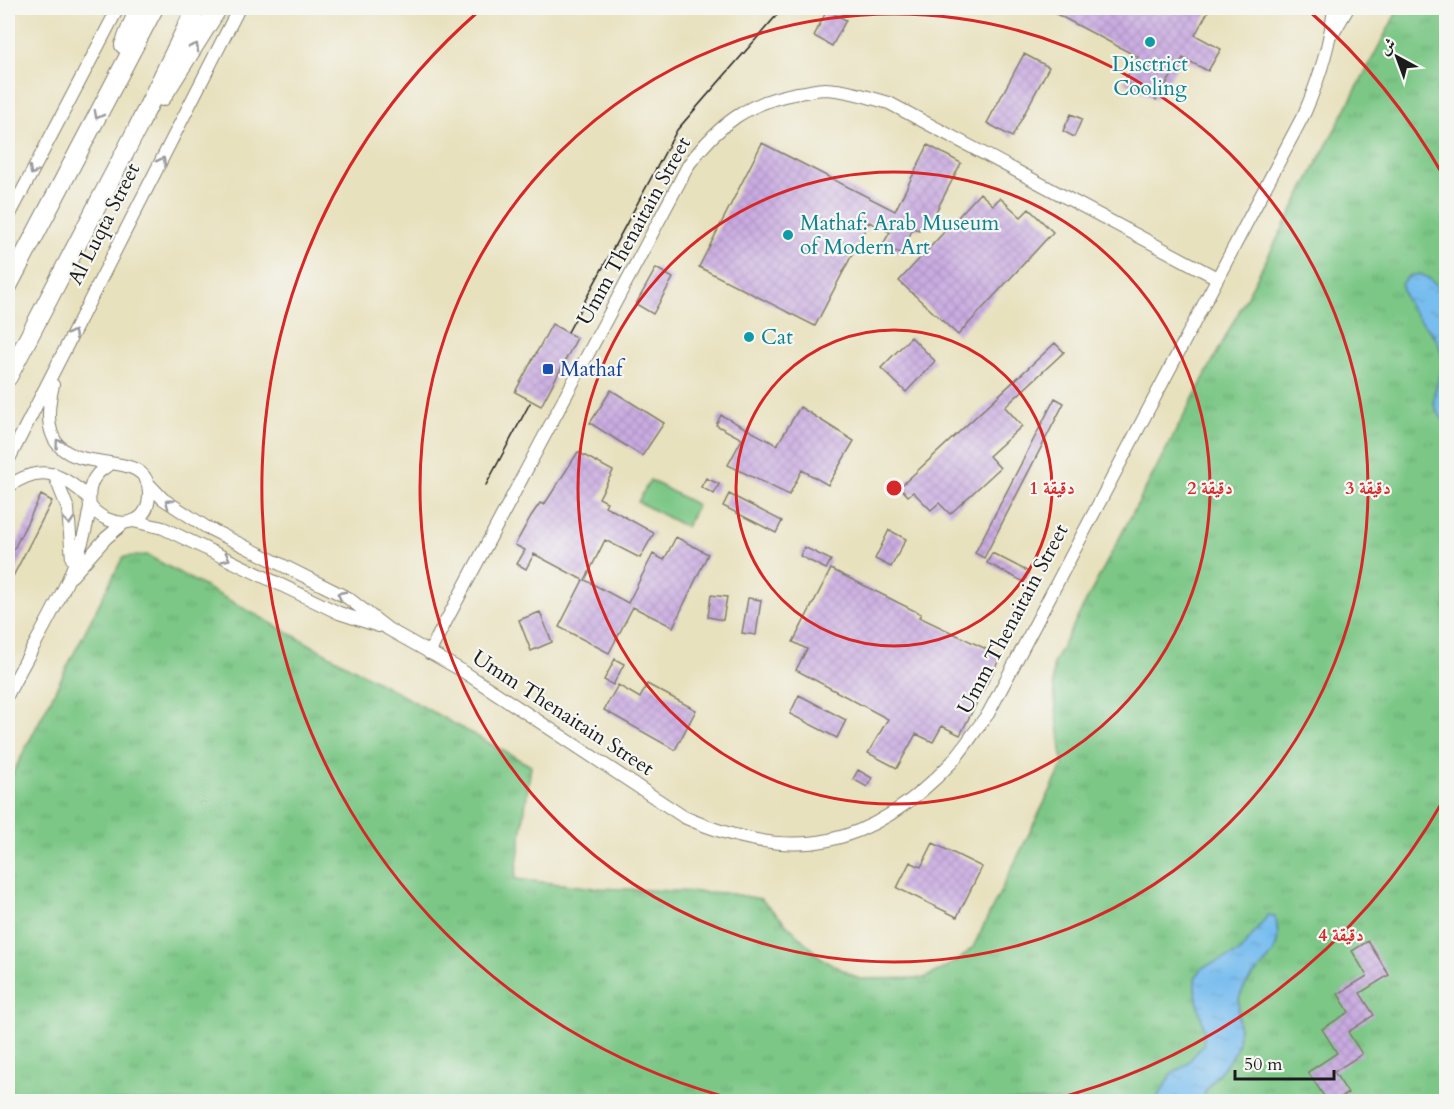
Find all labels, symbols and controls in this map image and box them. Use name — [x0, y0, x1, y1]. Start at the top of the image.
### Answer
north arrow — [1367, 27, 1427, 87]
text: ش — [1375, 33, 1401, 60]
marker: Disctrict Cooling — [1143, 35, 1157, 49]
one-way arrow — [187, 43, 199, 53]
place label: Disctrict Cooling — [1112, 50, 1188, 103]
one-way arrow — [94, 109, 105, 119]
street label: Umm Thenaitain Street — [570, 131, 698, 330]
one-way arrow — [155, 156, 166, 167]
street label: Al Luqta Street — [61, 158, 147, 290]
one-way arrow — [29, 165, 40, 175]
place label: Mathaf: Arab Museum of Modern Art — [800, 209, 999, 262]
marker: Mathaf: Arab Museum of Modern Art — [781, 228, 795, 242]
place label: Cat — [761, 323, 793, 352]
one-way arrow — [66, 330, 78, 341]
marker: Cat — [742, 330, 756, 344]
place label: Mathaf — [560, 355, 626, 384]
marker: Mathaf — [541, 362, 555, 376]
one-way arrow — [55, 439, 66, 450]
text: 1 دقيقة — [1029, 476, 1075, 501]
text: 2 دقيقة — [1187, 476, 1233, 501]
text: 3 دقيقة — [1345, 476, 1391, 501]
centre of rings — [884, 478, 904, 498]
one-way arrow — [165, 500, 176, 511]
one-way arrow — [62, 516, 75, 525]
street label: Umm Thenaitain Street — [951, 519, 1076, 719]
one-way arrow — [219, 550, 230, 562]
one-way arrow — [337, 591, 347, 602]
street label: Umm Thenaitain Street — [466, 643, 660, 783]
text: 4 دقيقة — [1318, 923, 1364, 948]
scale bar — [1235, 1043, 1334, 1081]
text: 50 m — [1244, 1052, 1283, 1077]

